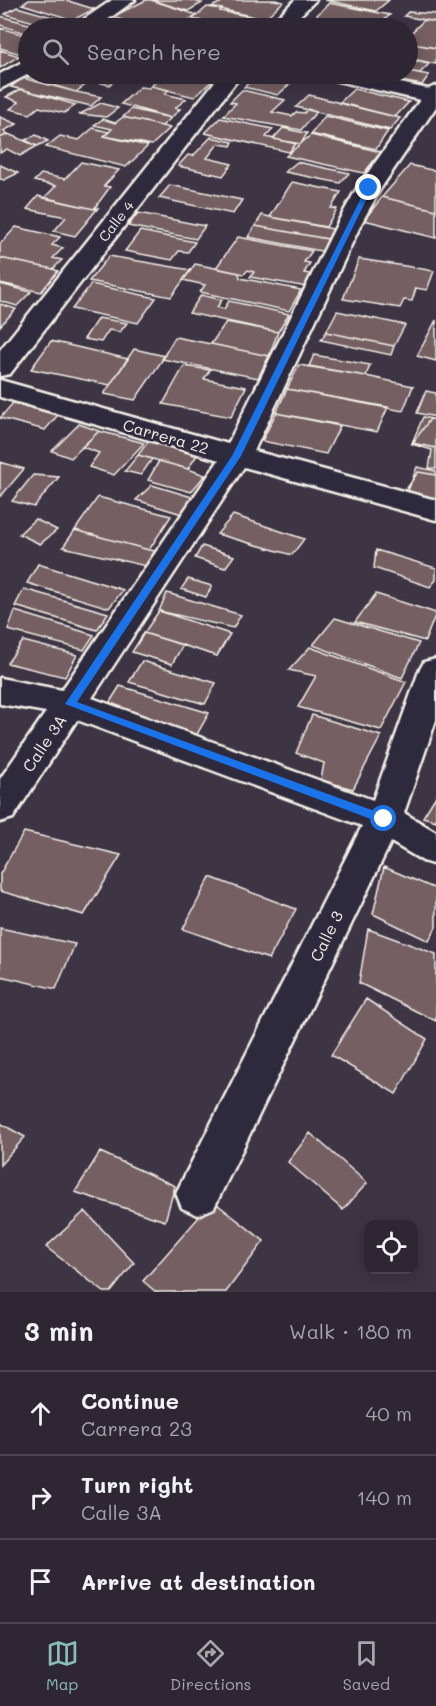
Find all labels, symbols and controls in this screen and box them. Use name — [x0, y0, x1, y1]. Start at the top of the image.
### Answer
search box — [18, 18, 418, 84]
icon: search — [39, 35, 72, 68]
text: Search here — [87, 37, 221, 66]
route end — [355, 174, 381, 200]
street label: Calle 4 — [94, 196, 138, 245]
street label: Carrera 22 — [121, 414, 211, 458]
street label: Calle 3A — [17, 710, 71, 776]
route start — [370, 805, 396, 831]
street label: Calle 3 — [305, 907, 347, 965]
map controls — [364, 1220, 418, 1274]
button: locate — [364, 1220, 418, 1274]
text: 3 min — [24, 1314, 93, 1348]
text: Walk · 180 m — [289, 1318, 412, 1344]
text: Continue — [81, 1386, 179, 1415]
icon: ahead — [24, 1397, 57, 1430]
text: 40 m — [366, 1400, 412, 1426]
text: Carrera 23 — [81, 1415, 192, 1441]
text: Turn right — [81, 1470, 193, 1499]
icon: right — [24, 1481, 57, 1514]
text: 140 m — [357, 1484, 412, 1510]
text: Calle 3A — [81, 1499, 162, 1525]
icon: arrive — [24, 1565, 57, 1598]
text: Arrive at destination — [81, 1567, 316, 1596]
tab: Map — [46, 1637, 79, 1694]
tab: Directions — [170, 1637, 251, 1694]
tab: Saved — [343, 1637, 390, 1694]

